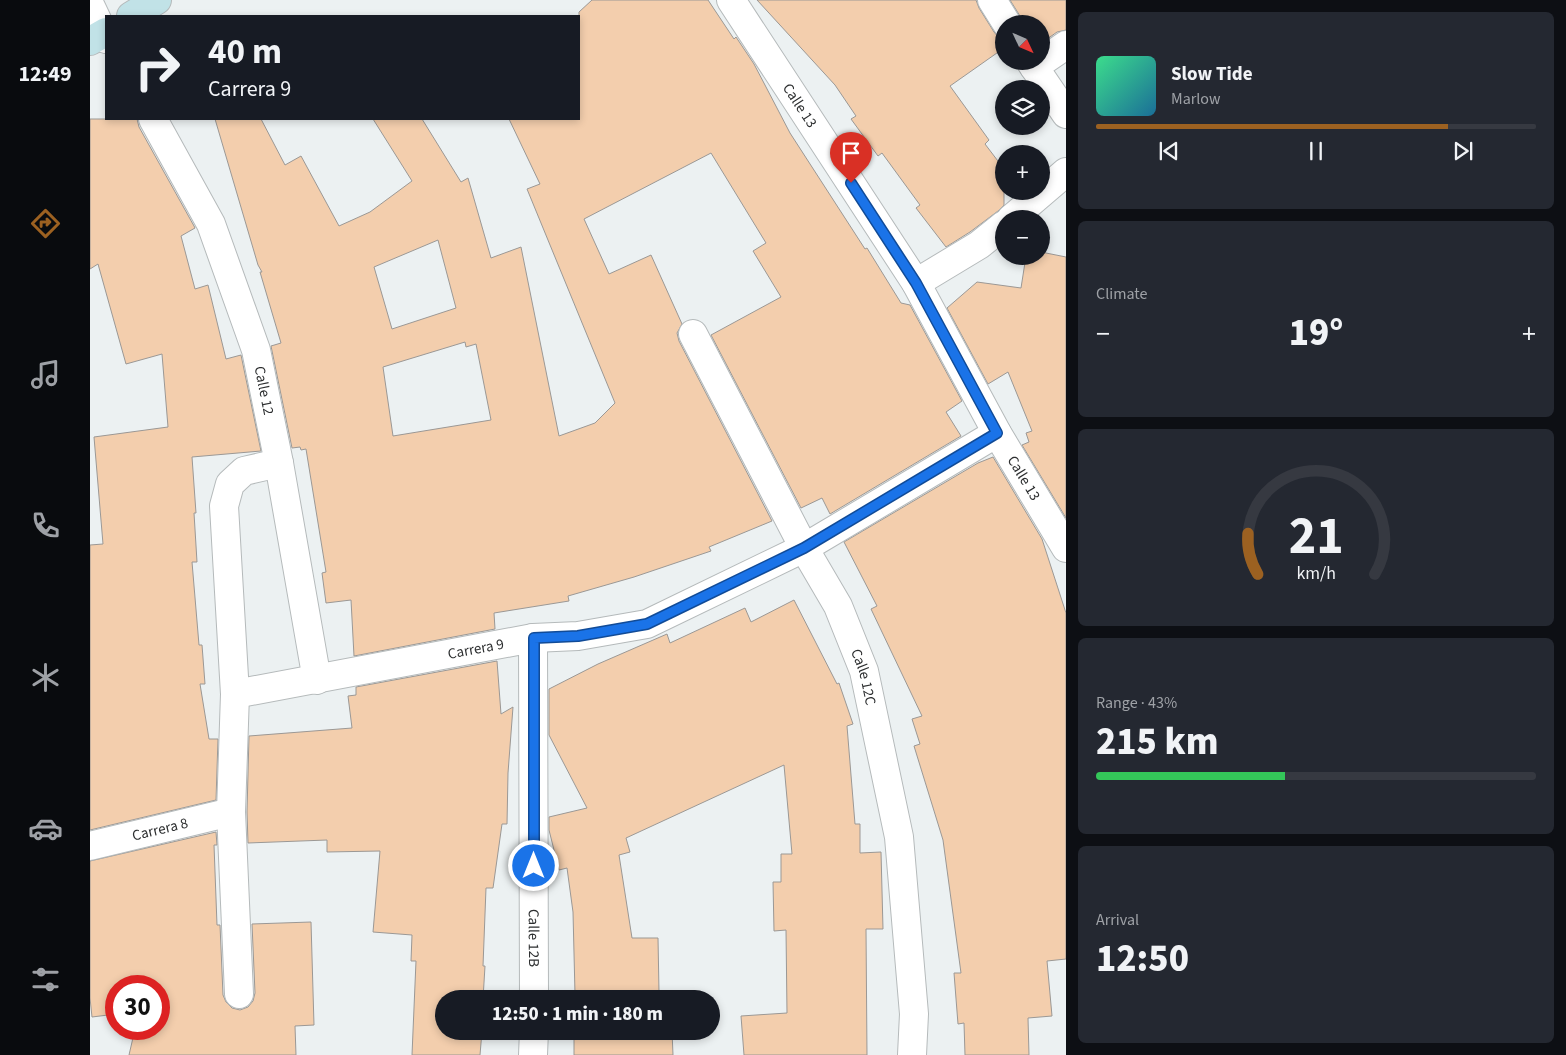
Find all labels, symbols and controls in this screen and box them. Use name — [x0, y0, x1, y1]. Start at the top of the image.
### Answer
north arrow — [995, 15, 1050, 70]
map controls — [995, 15, 1050, 265]
text: 40 m — [208, 27, 282, 77]
icon: right — [125, 35, 190, 100]
text: 12:49 — [18, 58, 72, 90]
text: Slow Tide — [1171, 61, 1252, 88]
text: Carrera 9 — [208, 73, 291, 105]
street label: Calle 13 — [777, 79, 822, 132]
button: layers — [995, 80, 1050, 135]
text: Marlow — [1171, 88, 1220, 110]
pin — [830, 132, 872, 183]
icon: previous — [1155, 137, 1183, 165]
icon: pause — [1302, 137, 1330, 165]
icon: next — [1449, 137, 1477, 165]
icon: arrive — [837, 139, 865, 167]
button: + — [995, 145, 1050, 200]
icon: directions — [28, 206, 63, 241]
button: − — [995, 210, 1050, 265]
text: Climate — [1096, 283, 1147, 305]
text: 19° — [1289, 306, 1343, 360]
text: − — [1096, 314, 1110, 354]
text: + — [1522, 314, 1536, 354]
icon: music — [28, 357, 63, 392]
street label: Calle 12 — [249, 364, 279, 417]
street label: Calle 13 — [1002, 452, 1045, 505]
text: 21 — [1289, 500, 1343, 574]
icon: phone — [28, 508, 63, 543]
text: km/h — [1296, 561, 1336, 586]
street label: Carrera 9 — [446, 634, 506, 665]
street label: Calle 12C — [845, 646, 881, 708]
icon: climate — [28, 660, 63, 695]
text: Range · 43% — [1096, 692, 1177, 714]
text: 215 km — [1096, 715, 1218, 769]
icon: car — [28, 811, 63, 846]
street label: Carrera 8 — [130, 813, 190, 846]
position arrow — [507, 839, 559, 891]
street label: Calle 12B — [523, 909, 544, 967]
text: Arrival — [1096, 909, 1139, 931]
text: 12:50 — [1096, 932, 1189, 986]
icon: filters — [28, 962, 63, 997]
speed limit sign: 30 — [105, 975, 170, 1040]
text: 12:50 · 1 min · 180 m — [492, 1001, 663, 1028]

